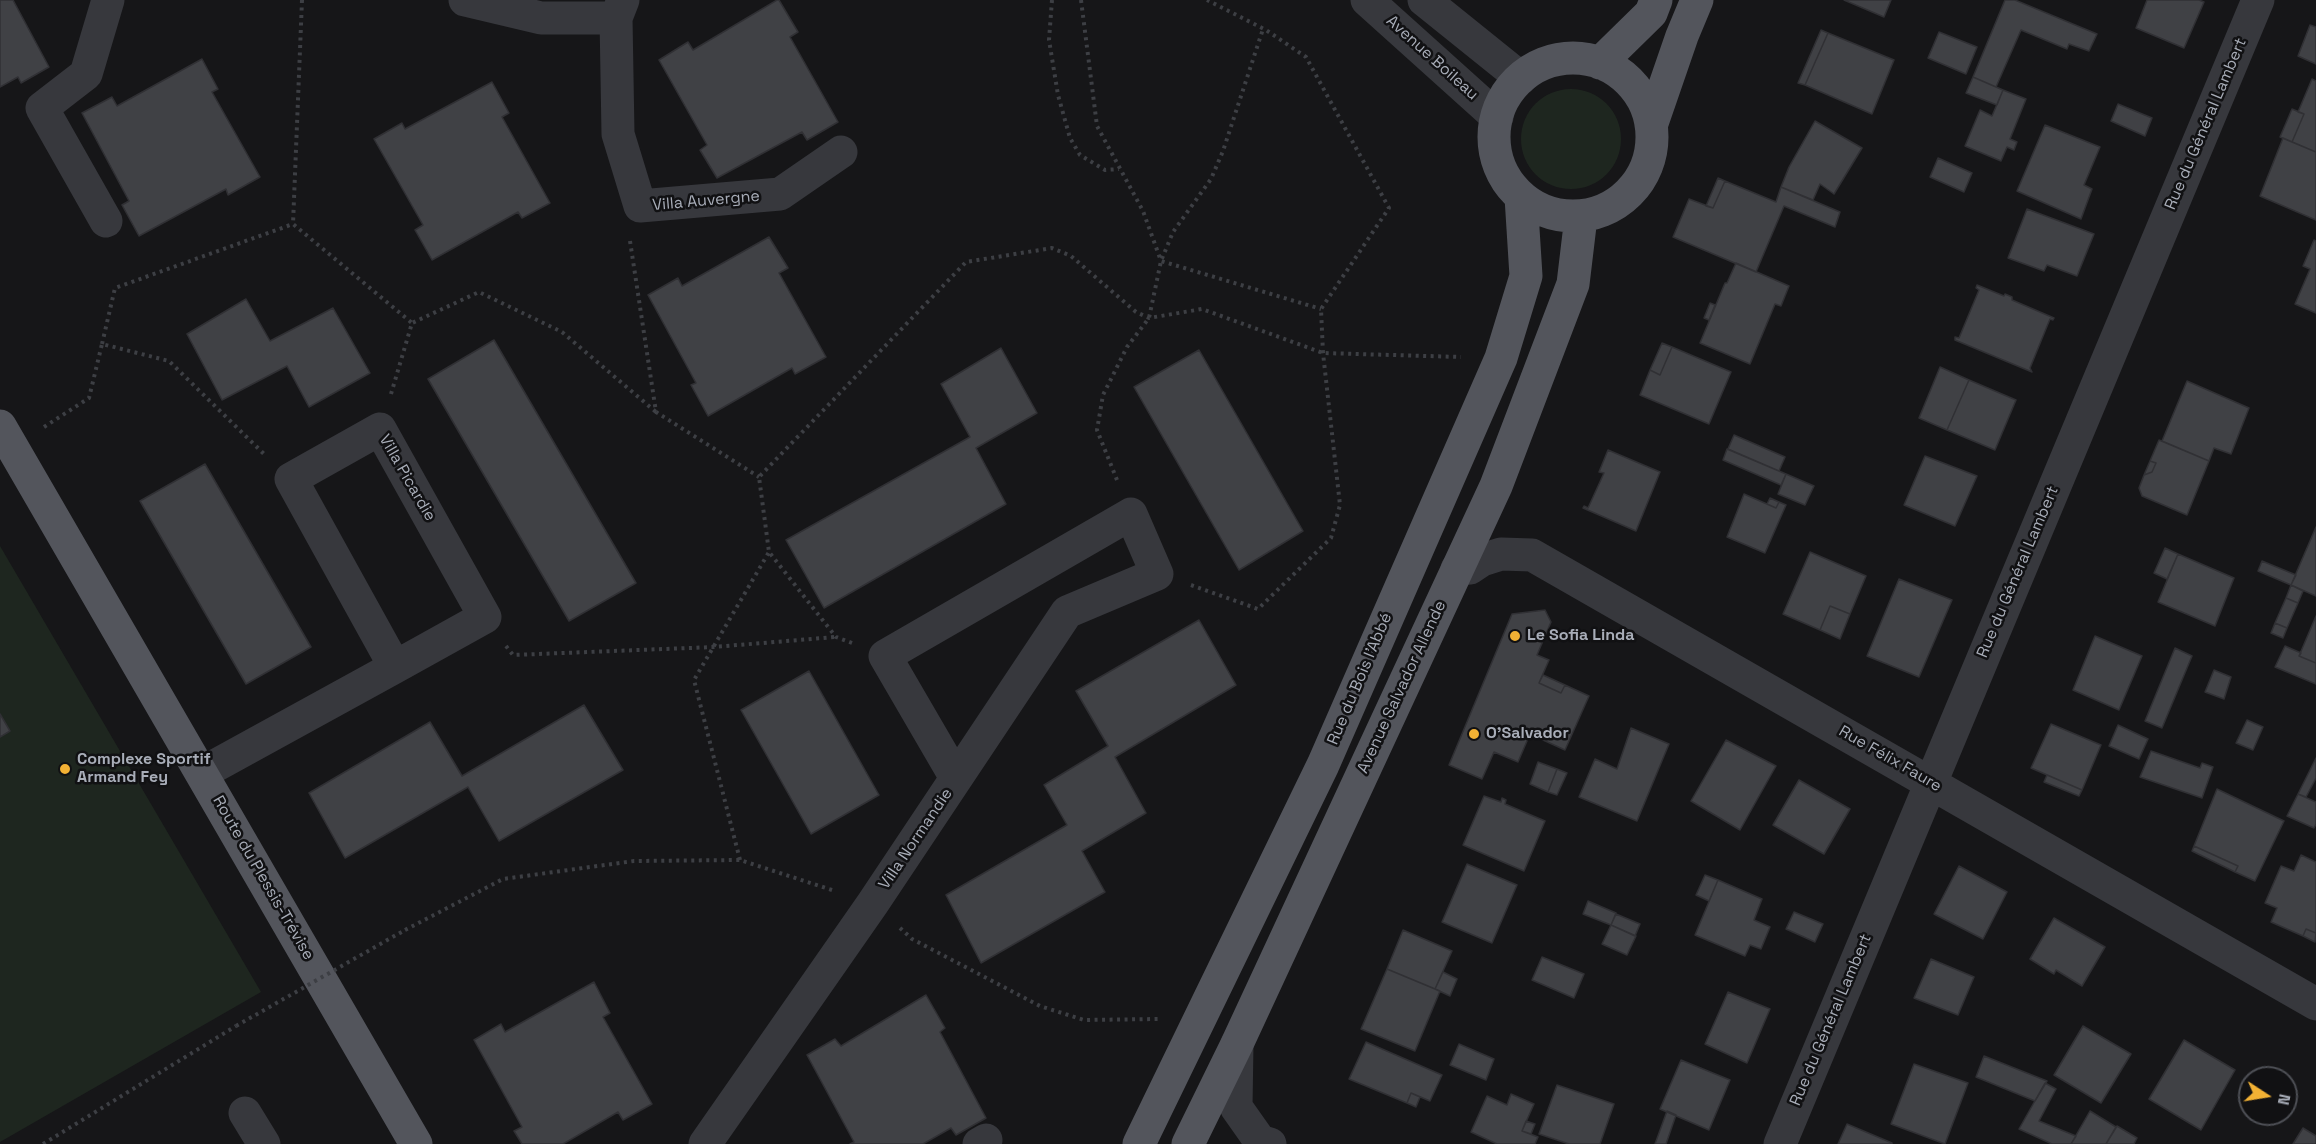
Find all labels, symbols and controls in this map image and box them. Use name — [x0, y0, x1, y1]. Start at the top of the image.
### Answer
street label: Avenue Boileau — [1382, 12, 1482, 104]
street label: Rue du Général Lambert — [2161, 35, 2251, 213]
street label: Villa Auvergne — [651, 187, 761, 215]
street label: Villa Picardie — [375, 431, 439, 525]
street label: Rue du Général Lambert — [1973, 483, 2063, 661]
street label: Avenue Salvador Allende — [1354, 598, 1450, 776]
street label: Rue du Bois l'Abbé — [1324, 610, 1396, 748]
place label: Le Sofia Linda — [1527, 626, 1635, 646]
marker: Le Sofia Linda — [1508, 629, 1522, 643]
street label: Rue Félix Faure — [1835, 722, 1945, 796]
place label: O’Salvador — [1486, 724, 1569, 744]
marker: O’Salvador — [1467, 727, 1481, 741]
place label: Complexe Sportif Armand Fey — [77, 750, 211, 788]
marker: Complexe Sportif Armand Fey — [58, 762, 72, 776]
street label: Villa Normandie — [875, 785, 957, 893]
street label: Route du Plessis-Trévise — [208, 793, 318, 963]
street label: Rue du Général Lambert — [1786, 931, 1876, 1109]
north arrow — [2238, 1066, 2298, 1126]
text: N — [2273, 1092, 2296, 1107]

